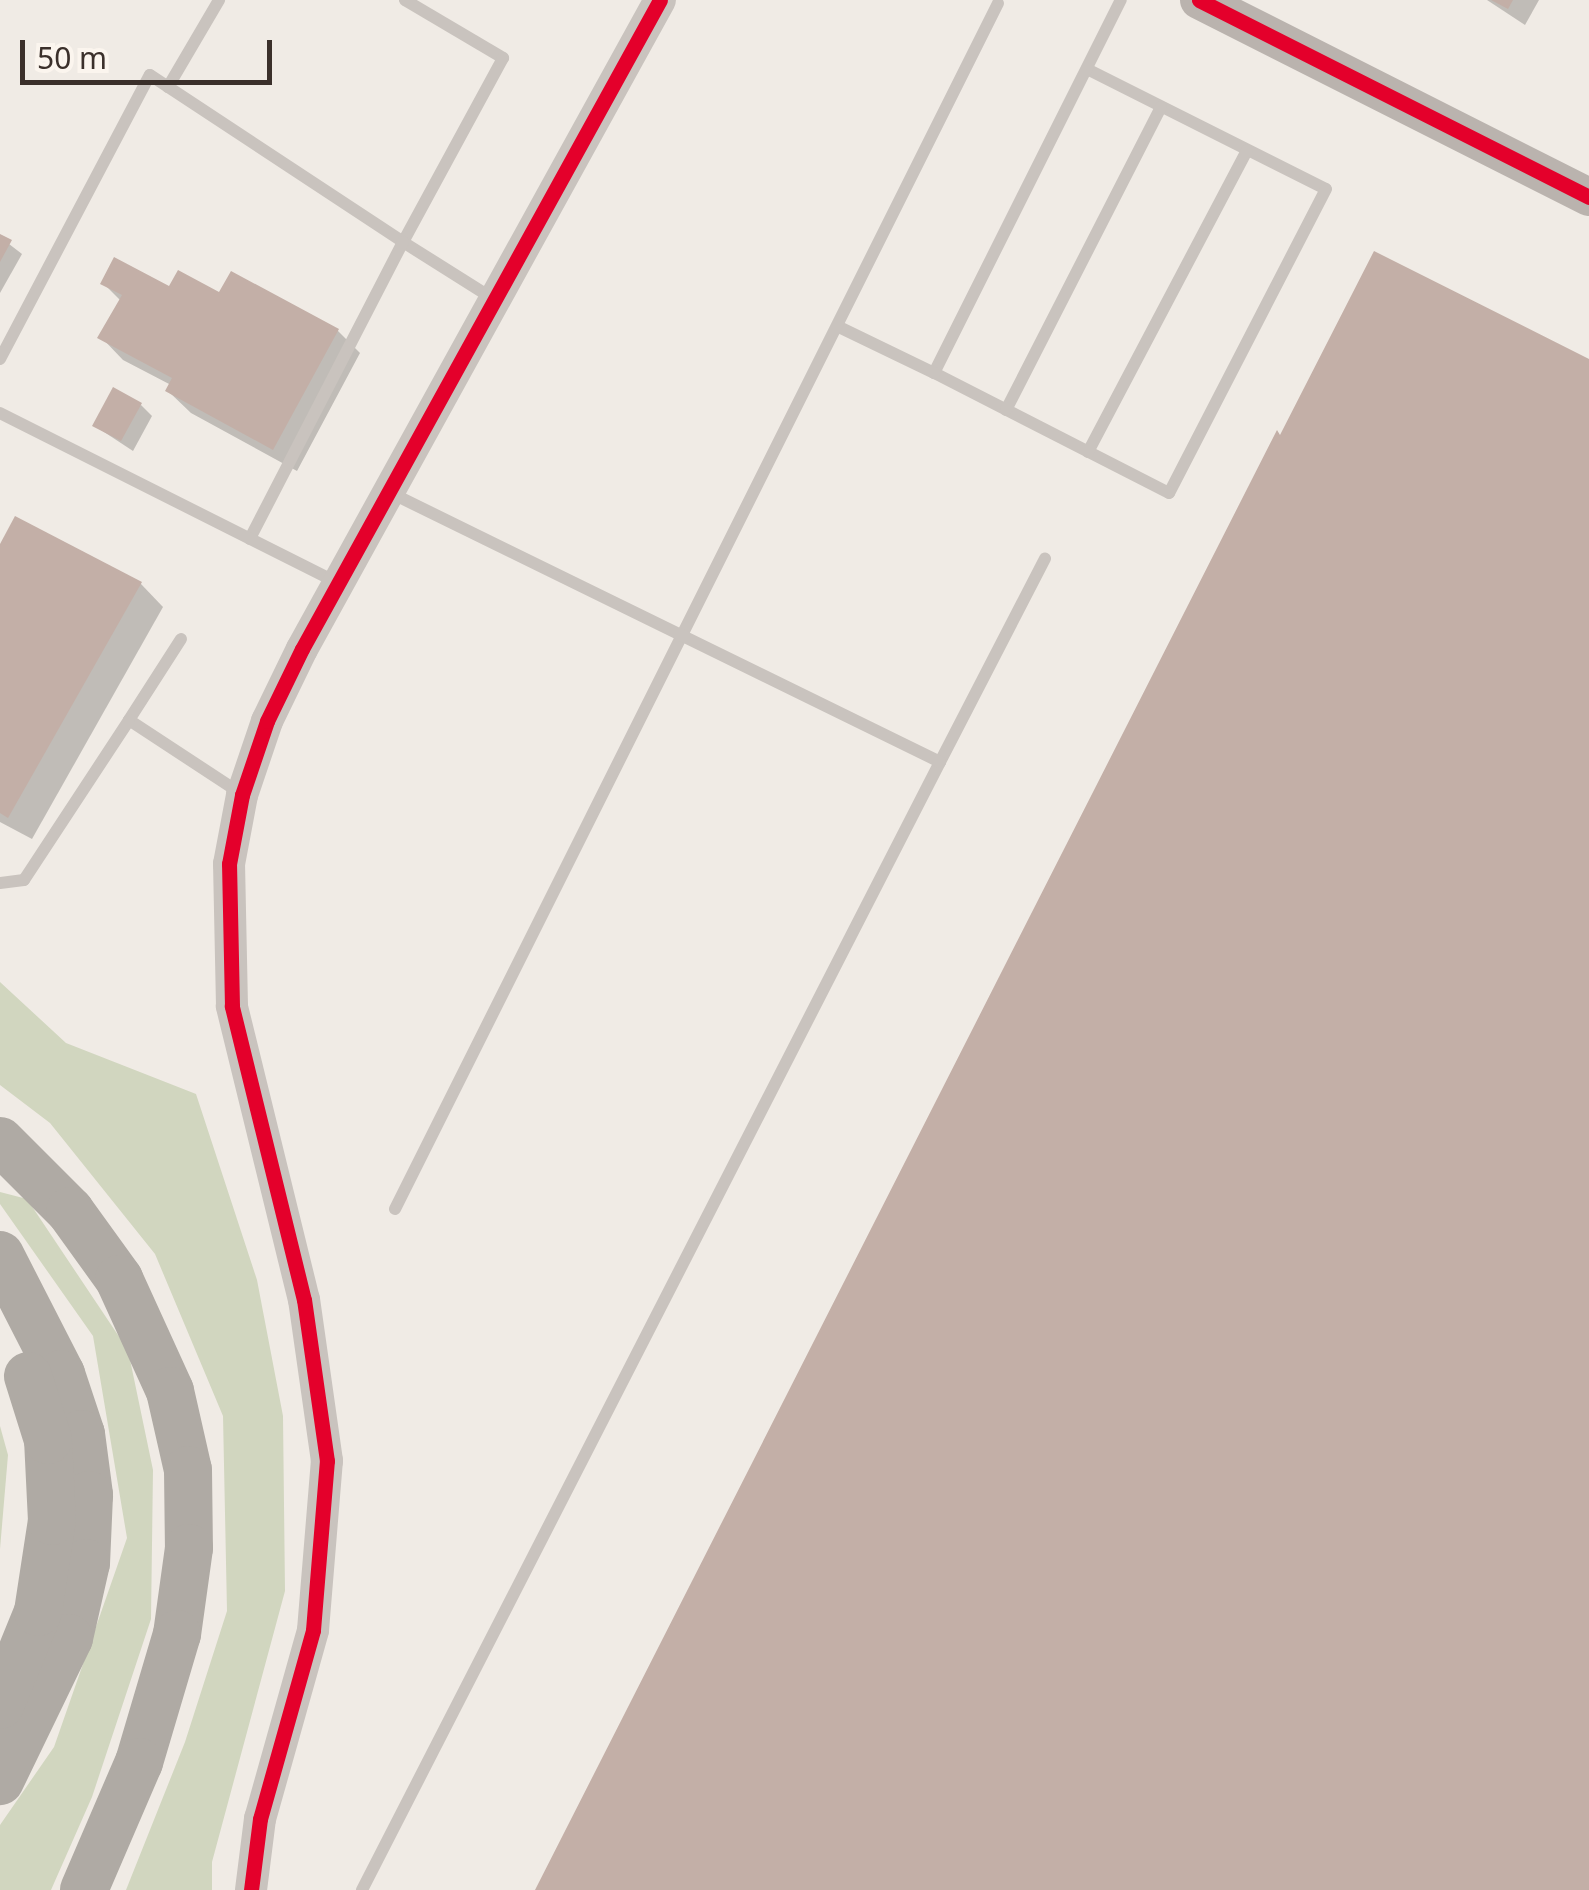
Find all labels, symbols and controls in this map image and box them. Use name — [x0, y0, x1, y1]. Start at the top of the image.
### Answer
scale bar — [25, 20, 278, 82]
text: 50 m — [37, 37, 107, 78]

